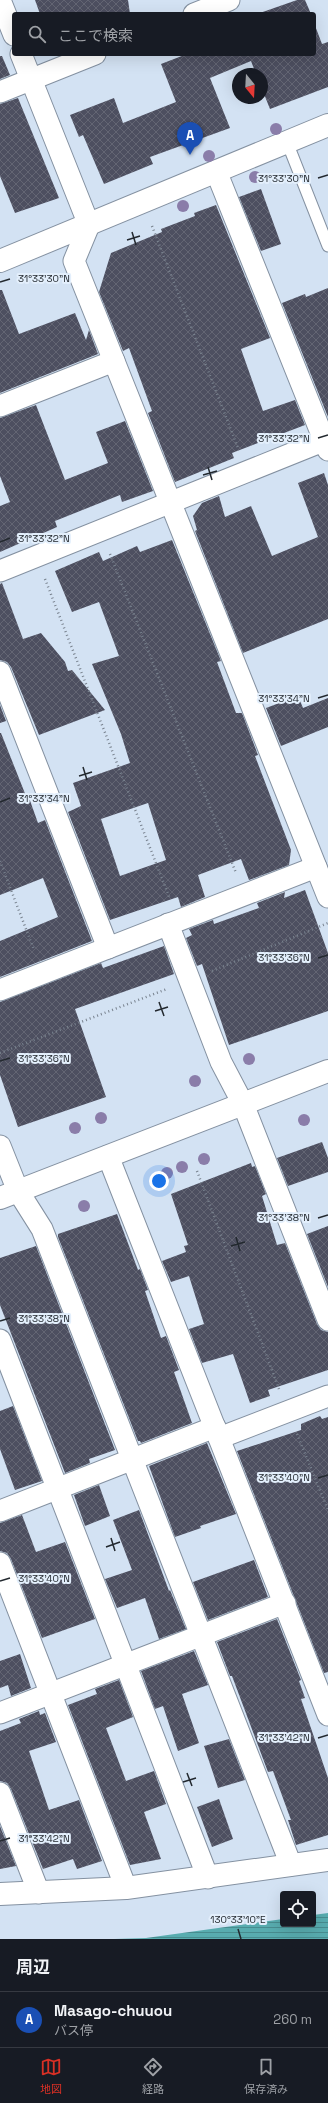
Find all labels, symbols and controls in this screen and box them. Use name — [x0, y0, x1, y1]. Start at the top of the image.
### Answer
search box — [12, 12, 316, 56]
icon: search — [26, 23, 48, 45]
text: ここで検索 — [58, 26, 133, 45]
north arrow — [232, 68, 268, 104]
pin: A — [177, 122, 203, 155]
text: 31°33'30"N — [258, 172, 310, 185]
text: 31°33'30"N — [18, 272, 70, 285]
text: 31°33'32"N — [258, 432, 310, 445]
text: 31°33'32"N — [18, 532, 70, 545]
text: 31°33'34"N — [258, 692, 310, 705]
text: 31°33'34"N — [18, 792, 70, 805]
text: 31°33'36"N — [258, 951, 310, 964]
text: 31°33'36"N — [18, 1052, 70, 1065]
your location — [149, 1171, 169, 1191]
text: 31°33'38"N — [258, 1211, 310, 1224]
text: 31°33'38"N — [18, 1312, 70, 1325]
text: 31°33'40"N — [258, 1471, 310, 1484]
text: 31°33'40"N — [18, 1572, 70, 1585]
text: 31°33'42"N — [258, 1731, 310, 1744]
text: 31°33'42"N — [18, 1832, 70, 1845]
map controls — [280, 1891, 316, 1927]
button: locate — [280, 1891, 316, 1927]
text: 130°33'10"E — [210, 1913, 266, 1926]
text: 周辺 — [16, 1956, 50, 1978]
text: Masago-chuuou — [54, 2001, 172, 2020]
text: A — [25, 2011, 33, 2028]
text: 260 m — [273, 2011, 312, 2028]
text: バス停 — [54, 2022, 93, 2039]
tab: 地図 — [40, 2056, 62, 2096]
tab: 経路 — [142, 2056, 164, 2096]
tab: 保存済み — [244, 2056, 288, 2096]

